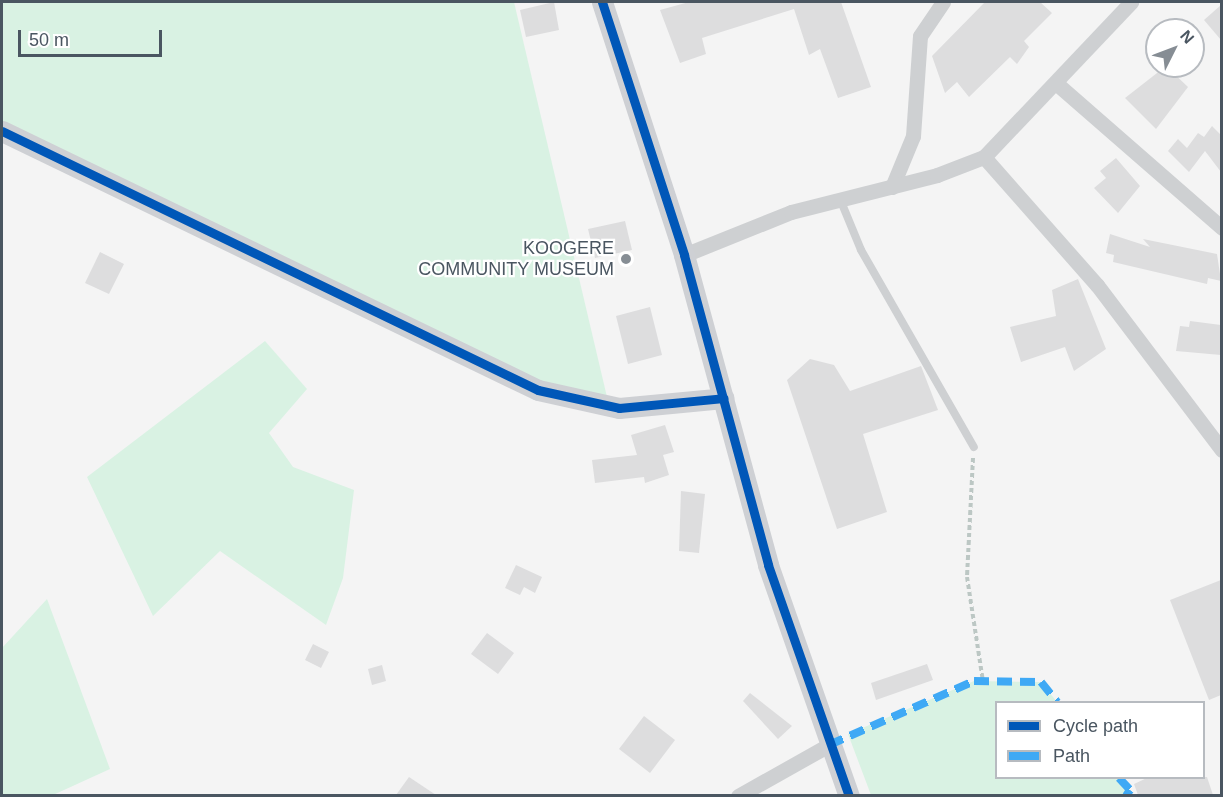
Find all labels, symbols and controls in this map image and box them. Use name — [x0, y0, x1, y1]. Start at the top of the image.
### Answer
scale bar — [21, 18, 165, 56]
north arrow — [1145, 18, 1205, 78]
text: N — [1177, 27, 1197, 47]
text: 50 m — [29, 30, 69, 50]
place label: KOOGERE COMMUNITY MUSEUM — [418, 238, 614, 280]
marker: KOOGERE COMMUNITY MUSEUM — [619, 252, 633, 266]
legend — [995, 701, 1205, 779]
text: Cycle path — [1053, 716, 1138, 736]
text: Path — [1053, 746, 1090, 766]

